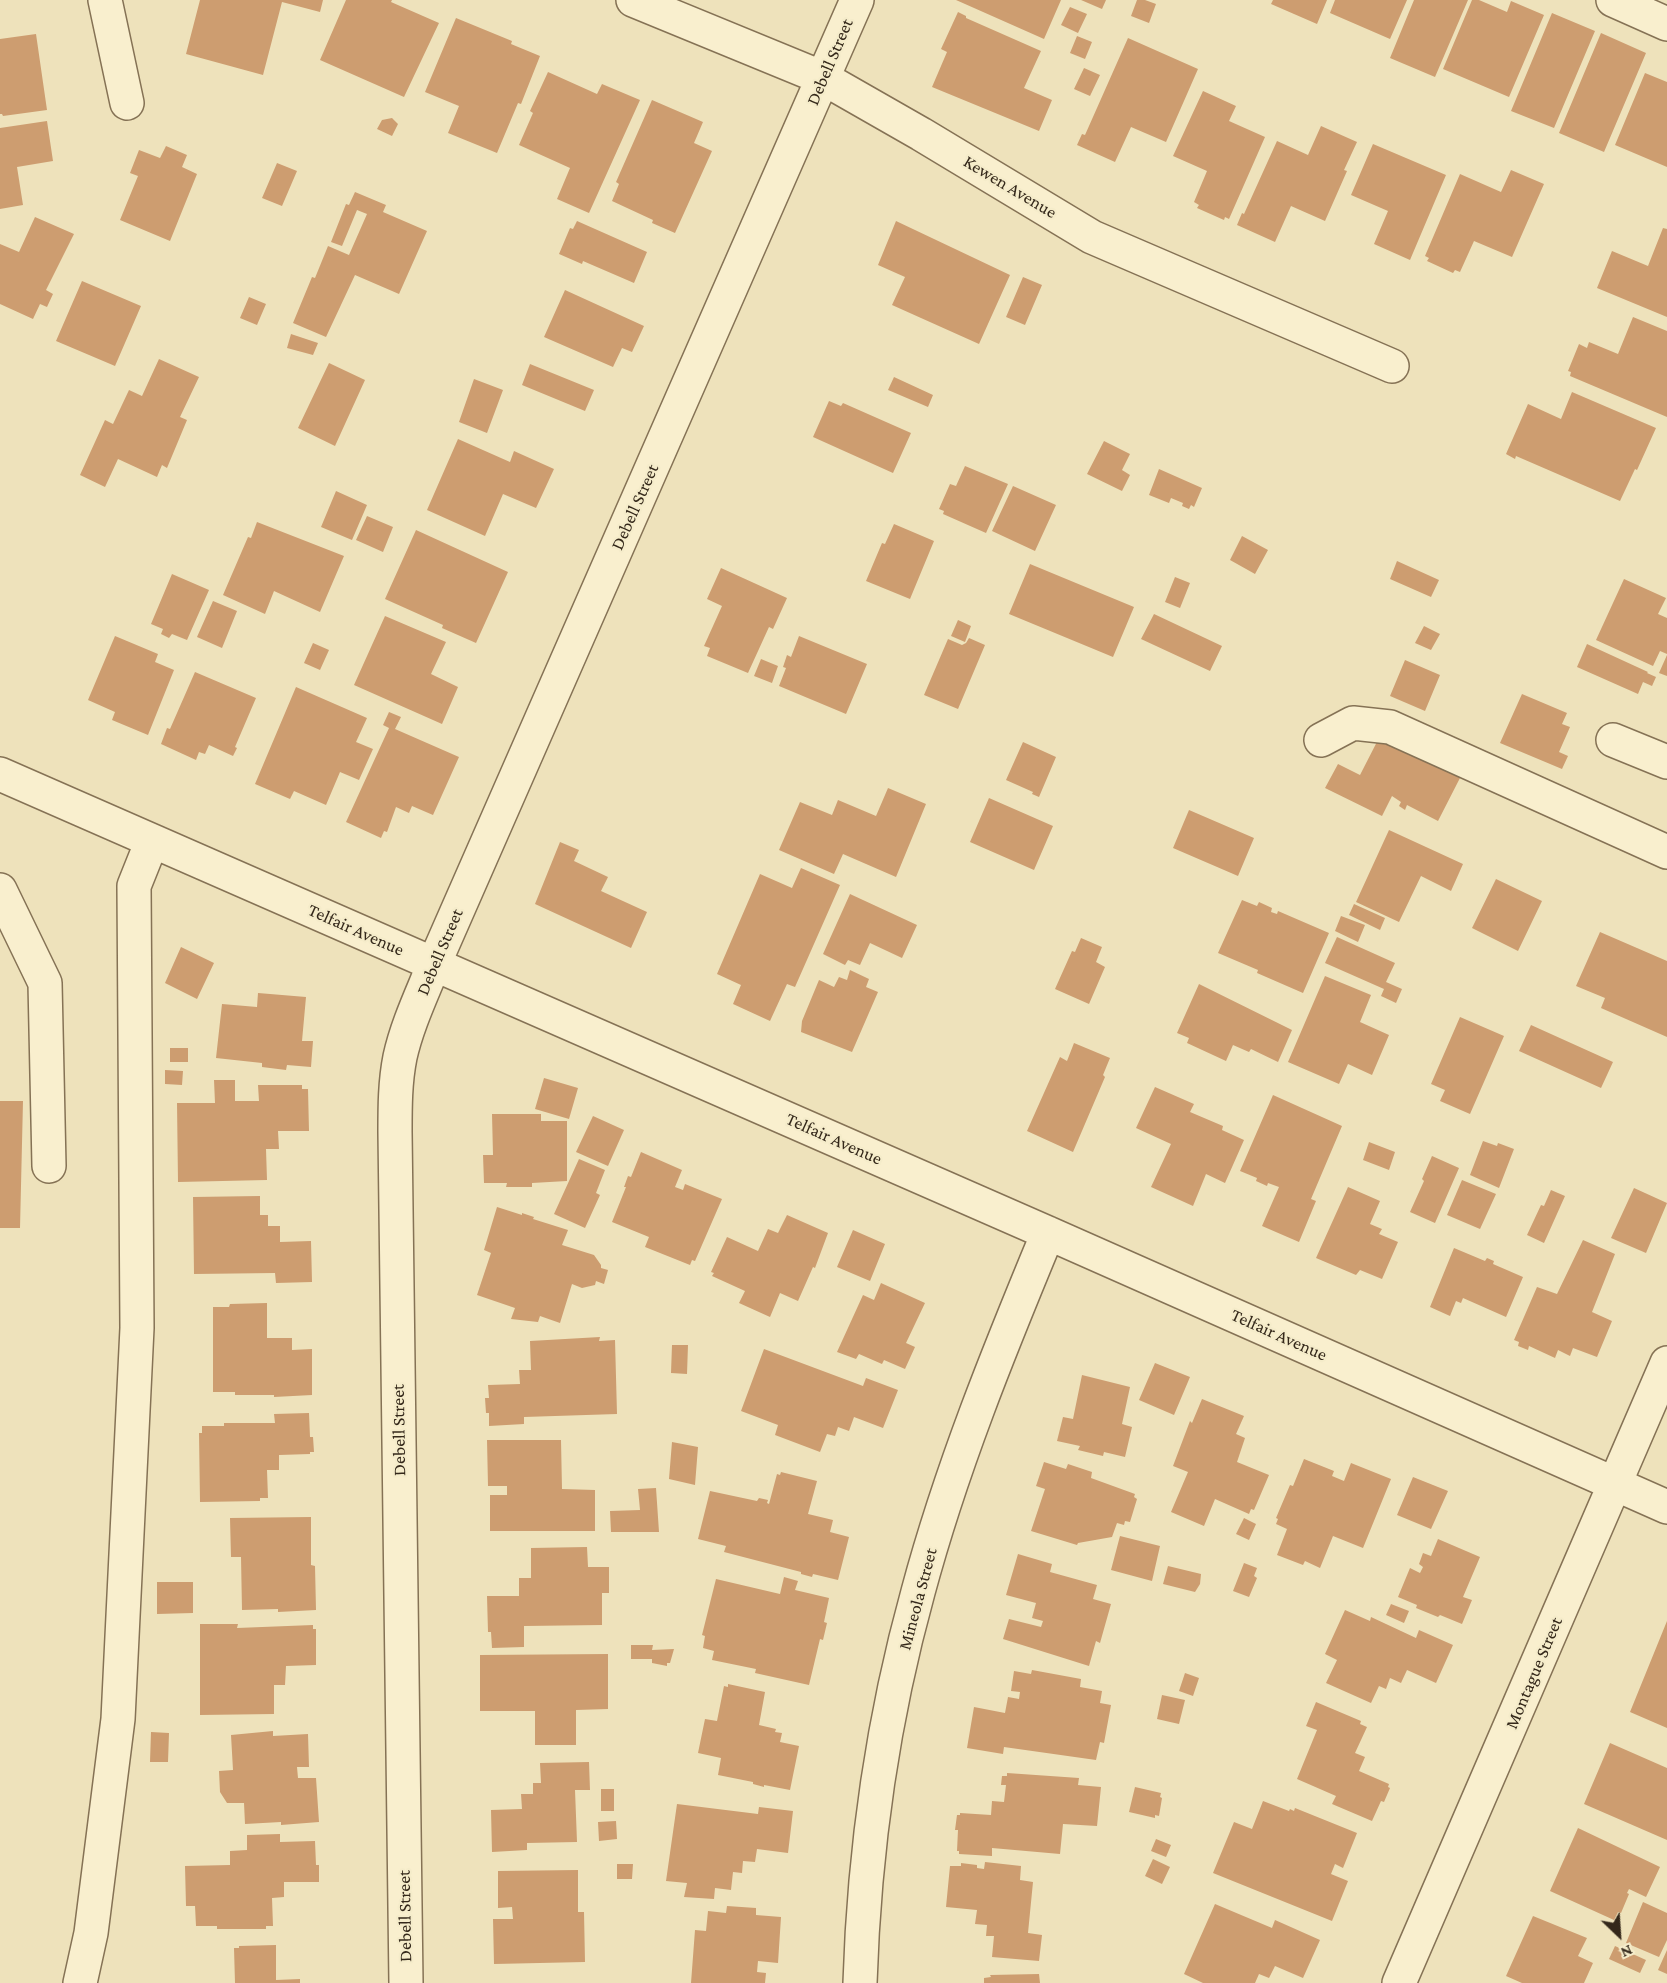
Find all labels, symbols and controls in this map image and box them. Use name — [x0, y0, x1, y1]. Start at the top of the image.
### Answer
street label: Debell Street — [802, 15, 858, 109]
street label: Kewen Avenue — [959, 151, 1061, 223]
street label: Debell Street — [606, 461, 664, 553]
street label: Telfair Avenue — [305, 899, 407, 961]
street label: Debell Street — [412, 905, 468, 999]
street label: Telfair Avenue — [783, 1108, 885, 1170]
street label: Telfair Avenue — [1228, 1304, 1330, 1366]
street label: Debell Street — [387, 1384, 411, 1476]
street label: Mineola Street — [894, 1546, 942, 1652]
street label: Montague Street — [1501, 1614, 1567, 1732]
street label: Debell Street — [393, 1870, 417, 1962]
north arrow — [1589, 1905, 1649, 1965]
text: N — [1618, 1942, 1635, 1962]

